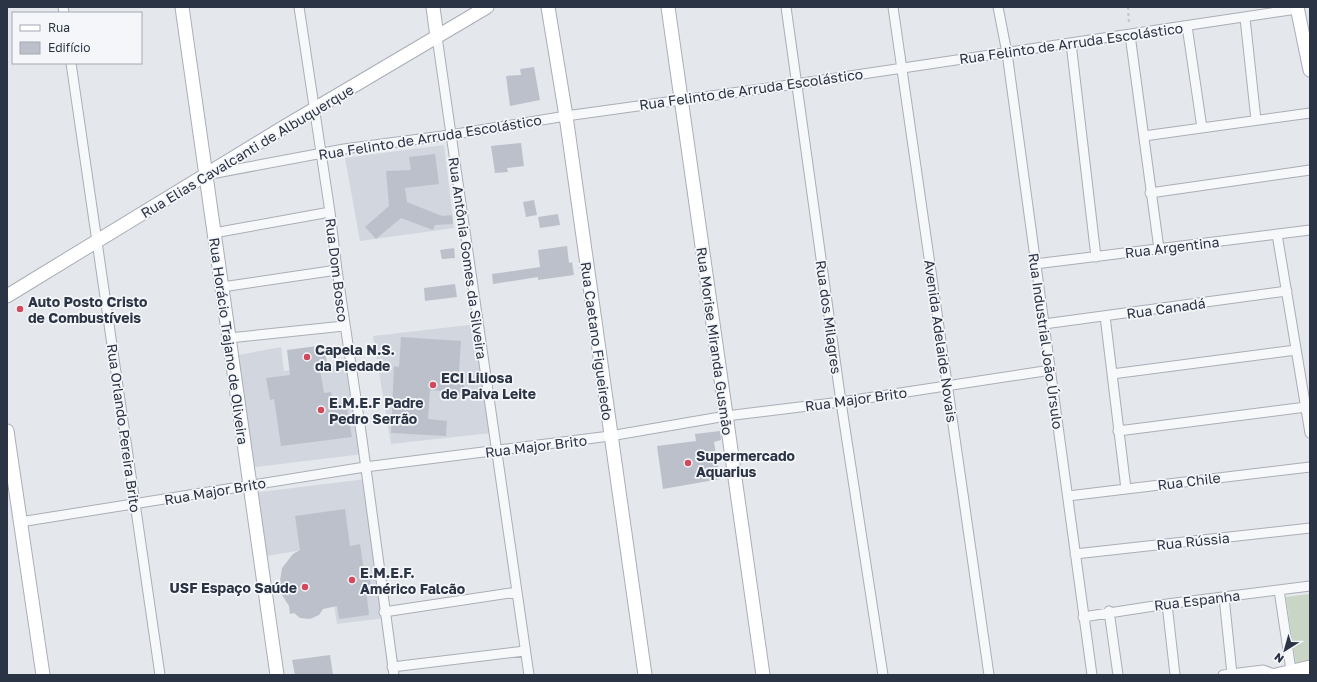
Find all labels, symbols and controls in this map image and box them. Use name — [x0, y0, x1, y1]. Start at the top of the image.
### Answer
legend — [12, 12, 142, 64]
street label: Rua Felinto de Arruda Escolástico — [958, 19, 1184, 67]
text: Rua — [48, 20, 70, 35]
text: Edifício — [48, 40, 90, 55]
street label: Rua Felinto de Arruda Escolástico — [638, 65, 864, 113]
street label: Rua Elias Cavalcanti de Albuquerque — [138, 81, 356, 221]
street label: Rua Felinto de Arruda Escolástico — [317, 111, 543, 163]
street label: Rua Antônia Gomes da Silveira — [445, 156, 491, 360]
street label: Rua Dom Bosco — [322, 217, 352, 323]
street label: Rua Argentina — [1124, 233, 1220, 261]
street label: Rua Horácio Trajano de Oliveira — [206, 236, 252, 446]
street label: Rua Morise Miranda Gusmão — [693, 246, 737, 436]
street label: Rua Industrial João Úrsulo — [1025, 252, 1067, 430]
street label: Rua dos Milagres — [813, 259, 845, 375]
street label: Avenida Adelaide Novais — [921, 259, 961, 423]
street label: Rua Caetano Figueiredo — [577, 261, 617, 421]
place label: Auto Posto Cristo de Combustíveis — [28, 293, 148, 326]
street label: Rua Canadá — [1125, 294, 1207, 322]
marker: Auto Posto Cristo de Combustíveis — [15, 304, 25, 314]
place label: Capela N.S. da Piedade — [315, 341, 395, 374]
street label: Rua Orlando Pereira Brito — [104, 343, 144, 513]
marker: Capela N.S. da Piedade — [302, 352, 312, 362]
place label: ECI Liliosa de Paiva Leite — [441, 369, 536, 402]
marker: ECI Liliosa de Paiva Leite — [428, 380, 438, 390]
street label: Rua Major Brito — [804, 383, 908, 415]
place label: E.M.E.F Padre Pedro Serrão — [329, 394, 424, 427]
marker: E.M.E.F Padre Pedro Serrão — [316, 405, 326, 415]
street label: Rua Major Brito — [484, 431, 588, 461]
place label: Supermercado Aquarius — [696, 447, 795, 480]
marker: Supermercado Aquarius — [683, 458, 693, 468]
street label: Rua Chile — [1156, 469, 1222, 493]
street label: Rua Major Brito — [163, 474, 267, 508]
street label: Rua Rússia — [1156, 529, 1230, 553]
place label: E.M.E.F. Américo Falcão — [360, 564, 465, 597]
marker: E.M.E.F. Américo Falcão — [347, 575, 357, 585]
place label: USF Espaço Saúde — [170, 579, 297, 596]
marker: USF Espaço Saúde — [300, 582, 310, 592]
street label: Rua Espanha — [1153, 586, 1241, 614]
north arrow — [1265, 630, 1305, 670]
text: N — [1271, 651, 1286, 666]

